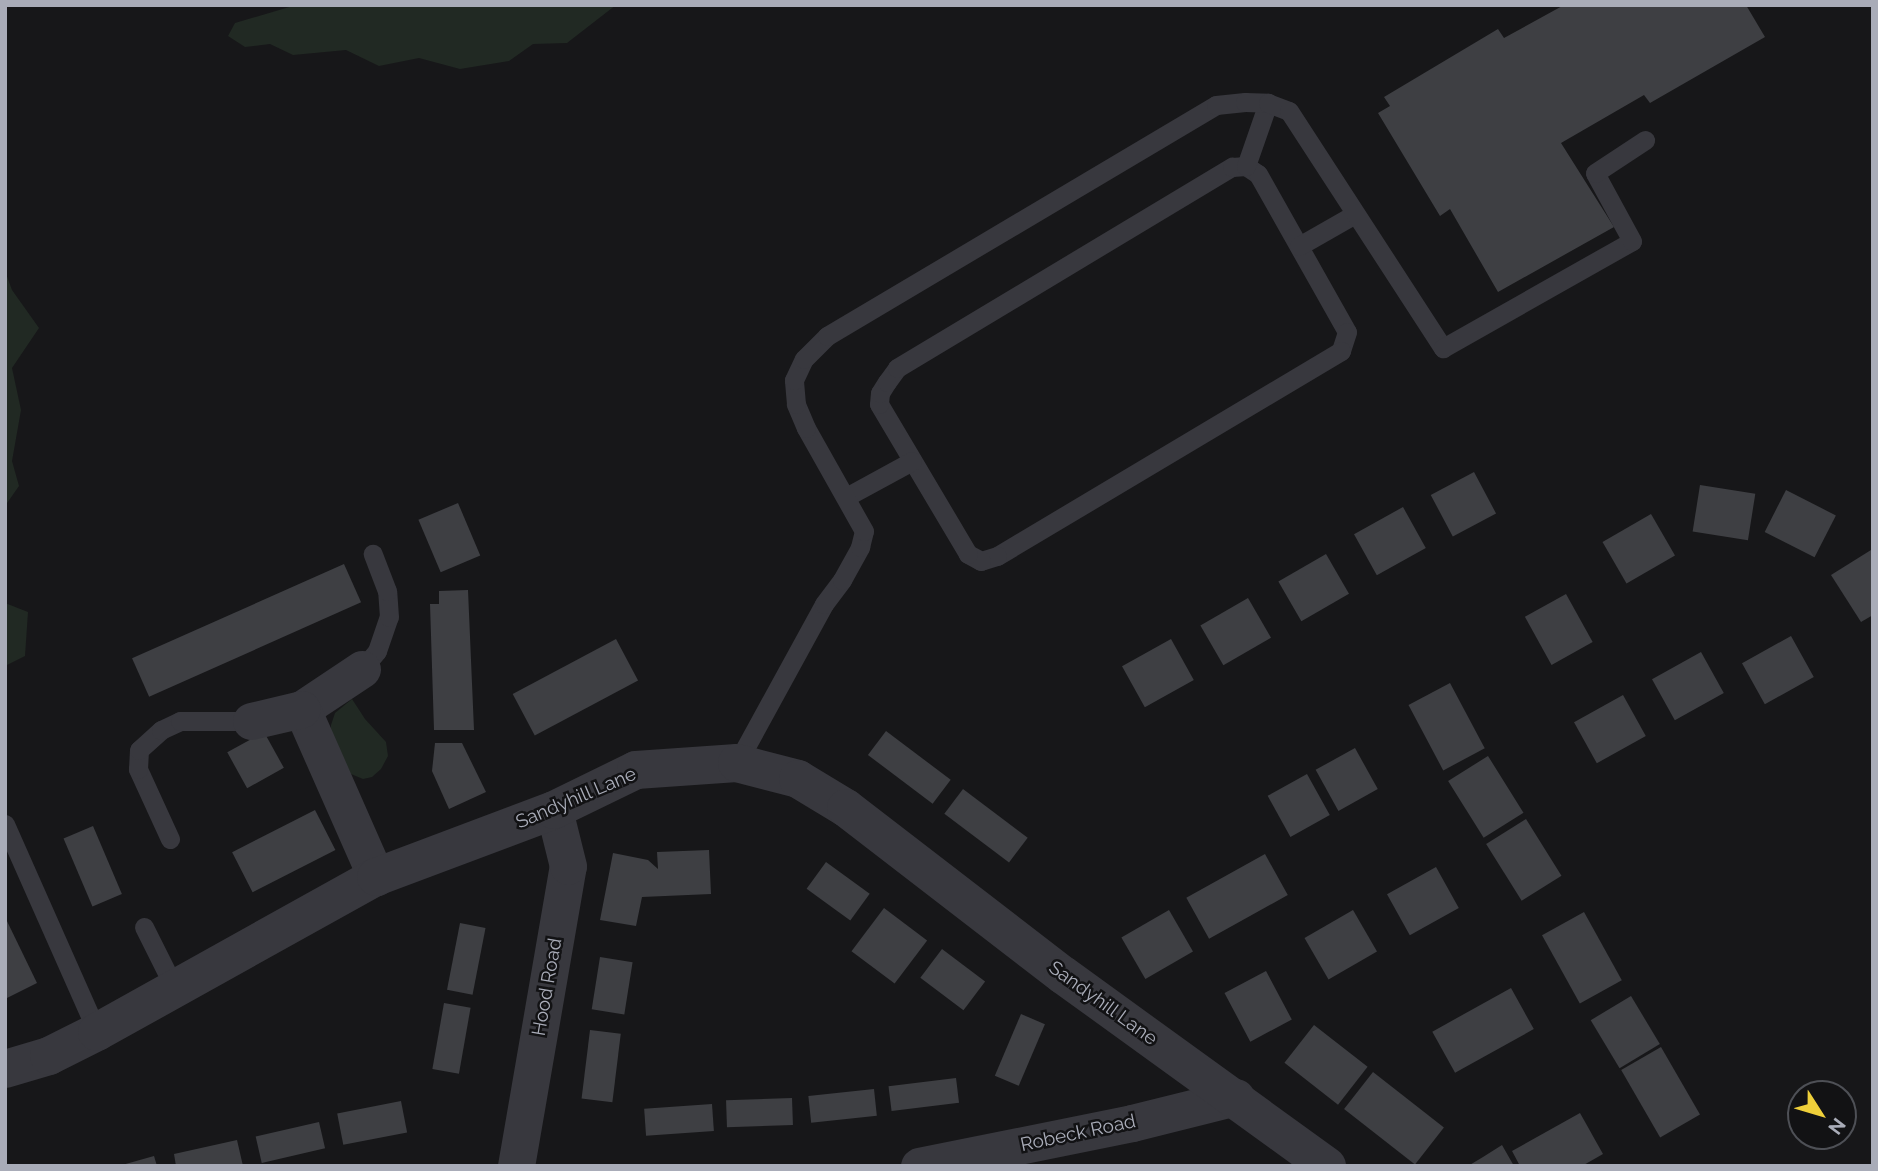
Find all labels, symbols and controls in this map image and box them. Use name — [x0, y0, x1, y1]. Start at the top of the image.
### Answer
street label: Sandyhill Lane — [512, 762, 640, 834]
street label: Hood Road — [527, 936, 567, 1038]
street label: Sandyhill Lane — [1044, 956, 1162, 1050]
north arrow — [1787, 1080, 1857, 1150]
street label: Robeck Road — [1018, 1110, 1138, 1156]
text: N — [1824, 1114, 1850, 1139]

